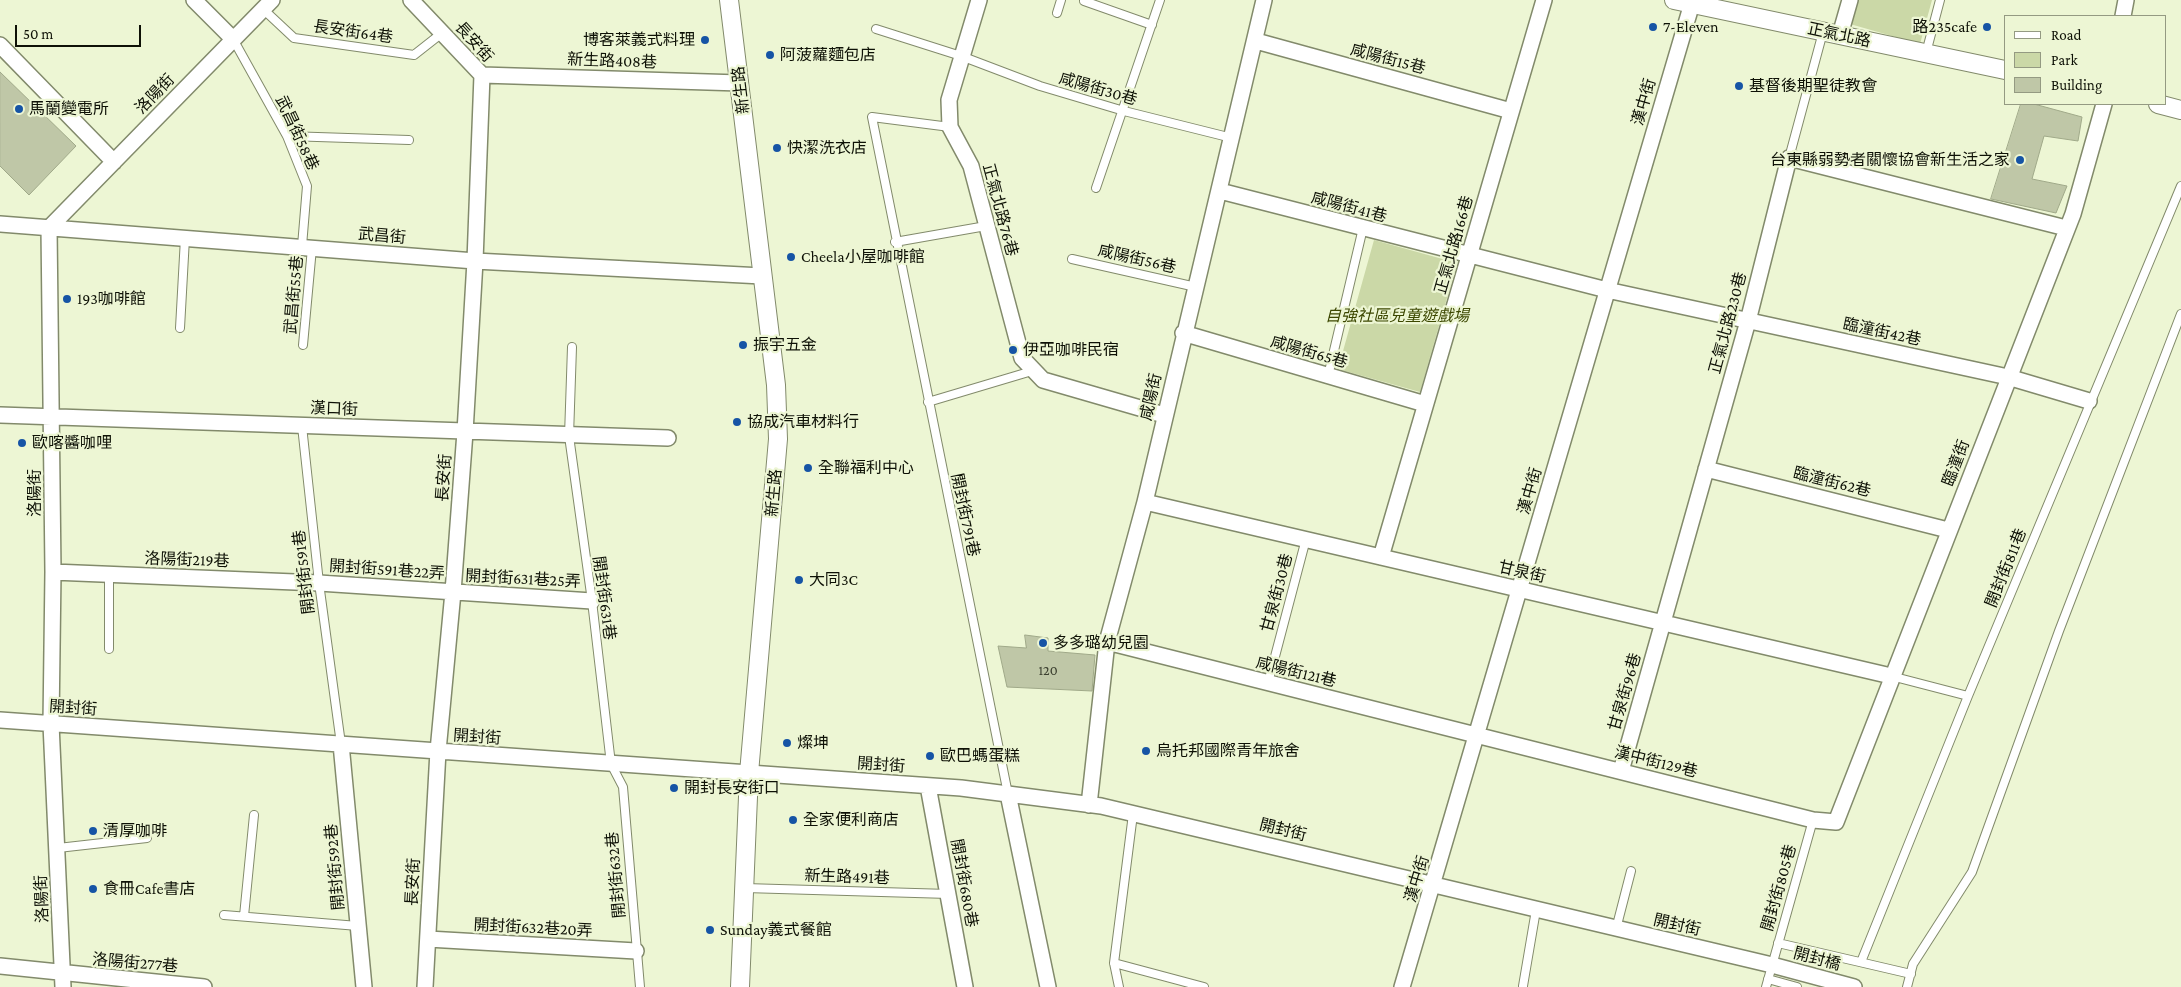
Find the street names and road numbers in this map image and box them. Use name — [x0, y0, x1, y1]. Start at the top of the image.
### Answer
street label: 長安街64巷 — [312, 17, 394, 47]
street label: 長安街 — [451, 18, 497, 66]
street label: 正氣北路 — [1806, 19, 1872, 51]
street label: 咸陽街15巷 — [1348, 40, 1428, 78]
street label: 新生路408巷 — [567, 50, 657, 72]
street label: 新生路 — [729, 65, 753, 115]
street label: 咸陽街30巷 — [1057, 69, 1139, 109]
street label: 洛陽街 — [131, 70, 179, 118]
street label: 漢中街 — [1628, 76, 1660, 128]
street label: 武昌街58巷 — [271, 93, 323, 173]
street label: 正氣北路76巷 — [978, 161, 1022, 259]
street label: 咸陽街41巷 — [1309, 188, 1389, 226]
street label: 正氣北路166巷 — [1431, 194, 1477, 296]
street label: 武昌街 — [357, 224, 407, 248]
street label: 咸陽街56巷 — [1096, 241, 1178, 277]
street label: 武昌街55巷 — [281, 255, 307, 335]
street label: 正氣北路230巷 — [1705, 270, 1751, 376]
street label: 臨潼街42巷 — [1841, 314, 1923, 350]
street label: 咸陽街65巷 — [1268, 332, 1350, 372]
street label: 咸陽街 — [1136, 371, 1166, 423]
street label: 漢口街 — [310, 399, 358, 419]
street label: 臨潼街 — [1938, 437, 1974, 489]
street label: 長安街 — [433, 453, 455, 503]
street label: 臨潼街62巷 — [1791, 463, 1873, 501]
street label: 漢中街 — [1514, 465, 1546, 517]
street label: 新生路 — [762, 468, 786, 518]
street label: 洛陽街 — [25, 469, 45, 517]
street label: 開封街791巷 — [947, 472, 983, 558]
street label: 開封街811巷 — [1982, 526, 2030, 610]
street label: 開封街591巷 — [289, 529, 319, 615]
street label: 洛陽街219巷 — [144, 549, 230, 571]
street label: 甘泉街30巷 — [1257, 552, 1297, 634]
street label: 開封街631巷 — [589, 555, 619, 641]
street label: 開封街591巷22弄 — [329, 556, 445, 584]
street label: 甘泉街 — [1496, 557, 1548, 587]
street label: 開封街631巷25弄 — [465, 566, 581, 592]
street label: 甘泉街96巷 — [1605, 651, 1645, 733]
street label: 咸陽街121巷 — [1254, 653, 1338, 691]
street label: 開封街 — [48, 697, 98, 719]
street label: 開封街 — [452, 726, 502, 748]
street label: 漢中街129巷 — [1612, 742, 1700, 782]
street label: 開封街 — [856, 754, 906, 776]
street label: 開封街 — [1257, 815, 1309, 845]
street label: 開封街592巷 — [322, 823, 348, 911]
street label: 開封街632巷 — [603, 831, 629, 919]
street label: 開封街680巷 — [947, 837, 981, 929]
street label: 開封街805巷 — [1757, 842, 1801, 934]
street label: 漢中街 — [1401, 853, 1433, 905]
street label: 長安街 — [402, 858, 424, 906]
street label: 新生路491巷 — [804, 866, 890, 888]
street label: 洛陽街 — [32, 875, 52, 923]
street label: 開封街 — [1651, 910, 1703, 940]
street label: 開封街632巷20弄 — [473, 915, 593, 941]
street label: 開封橋 — [1791, 944, 1843, 974]
street label: 洛陽街277巷 — [91, 950, 179, 976]

